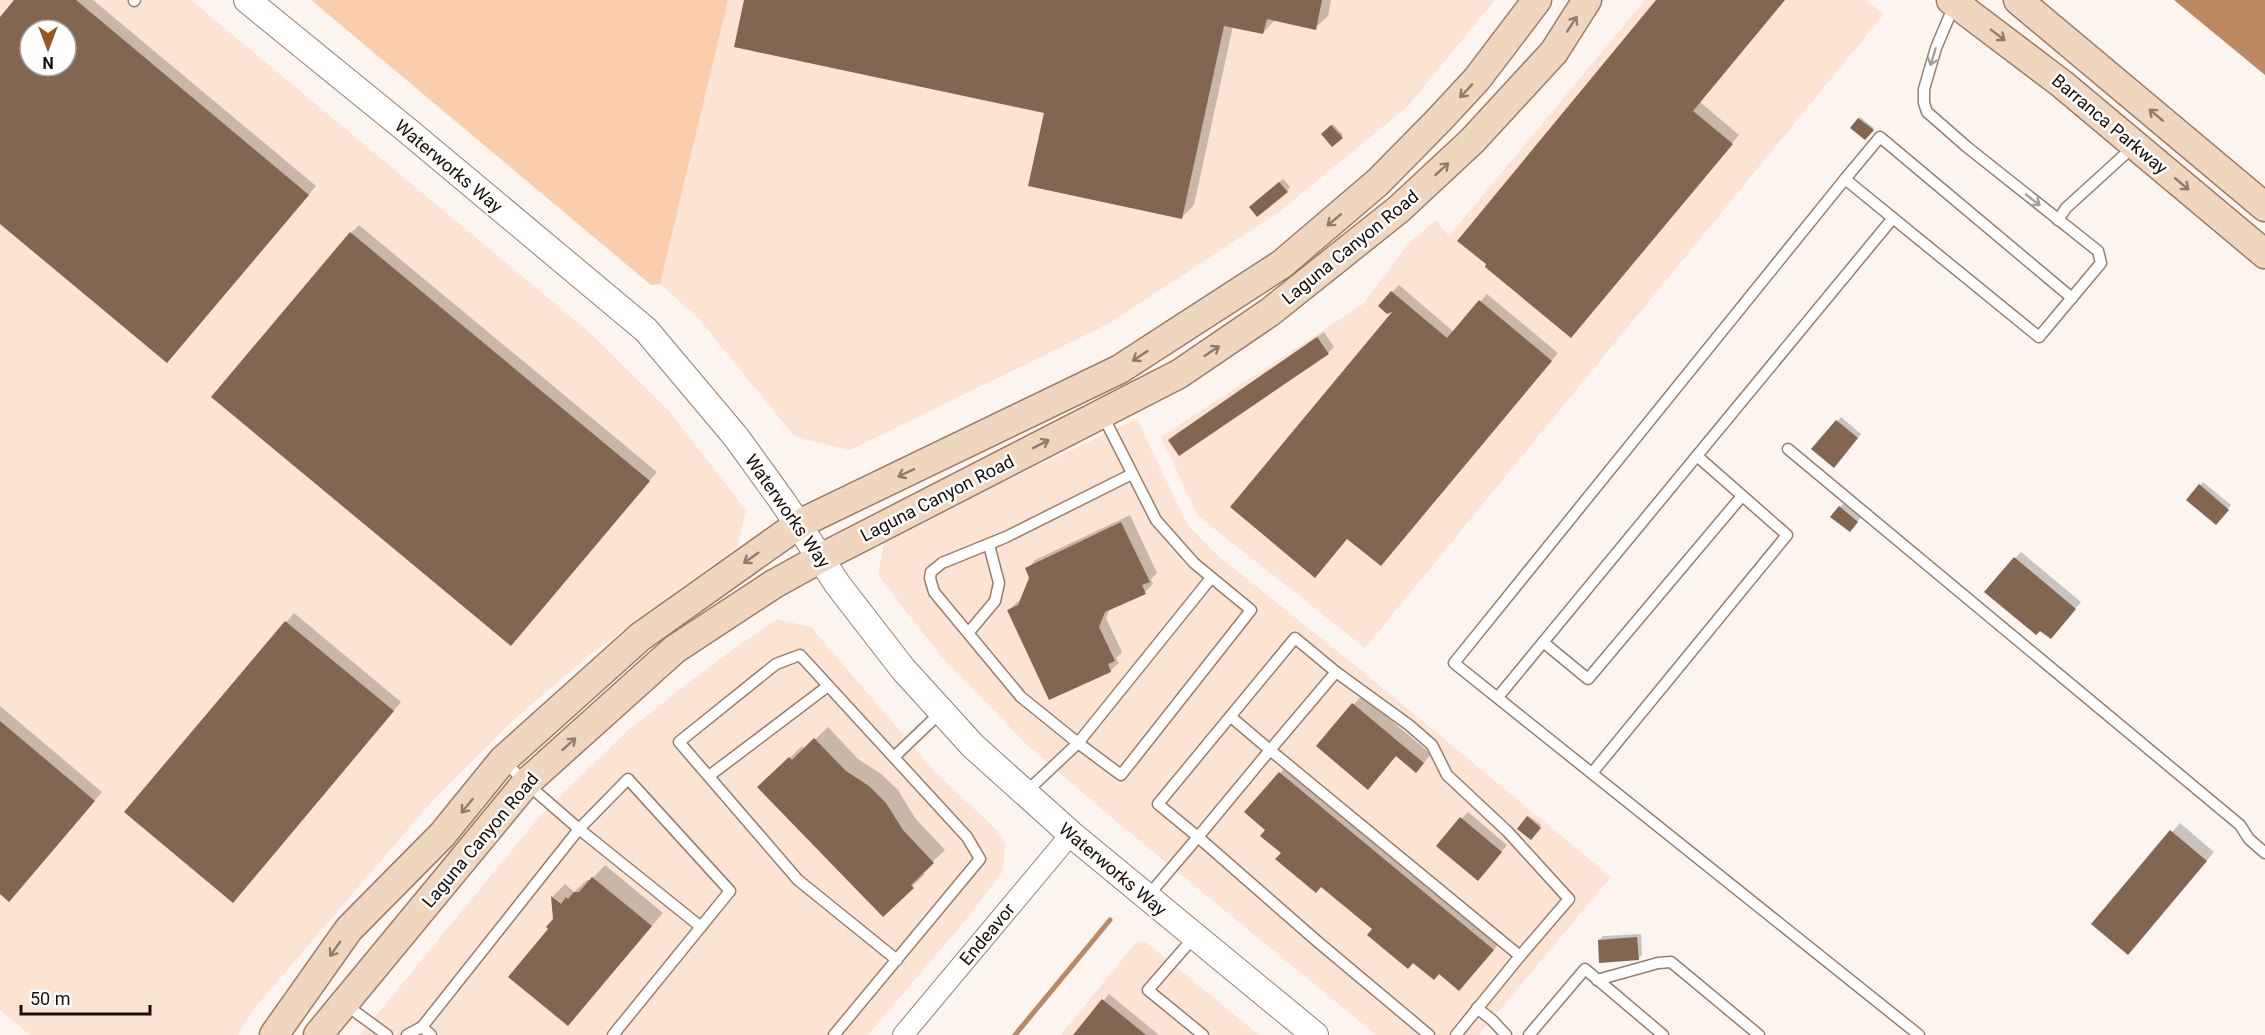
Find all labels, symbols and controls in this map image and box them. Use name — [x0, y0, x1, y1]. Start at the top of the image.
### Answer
one-way arrow — [1566, 16, 1578, 33]
north arrow — [18, 18, 78, 78]
one-way arrow — [1989, 29, 2005, 41]
one-way arrow — [1927, 47, 1938, 66]
text: N — [42, 53, 54, 72]
street label: Barranca Parkway — [2048, 70, 2172, 179]
one-way arrow — [1459, 83, 1473, 98]
one-way arrow — [2149, 108, 2164, 122]
street label: Waterworks Way — [391, 115, 507, 217]
one-way arrow — [1435, 162, 1450, 176]
one-way arrow — [2174, 177, 2189, 191]
street label: Laguna Canyon Road — [1278, 186, 1422, 308]
one-way arrow — [2025, 194, 2041, 207]
one-way arrow — [1327, 213, 1342, 227]
one-way arrow — [1204, 345, 1220, 357]
one-way arrow — [1132, 350, 1149, 363]
one-way arrow — [1032, 438, 1050, 450]
street label: Waterworks Way — [741, 450, 835, 572]
street label: Laguna Canyon Road — [857, 450, 1017, 546]
one-way arrow — [897, 467, 915, 479]
one-way arrow — [743, 552, 760, 564]
one-way arrow — [561, 737, 576, 751]
street label: Laguna Canyon Road — [417, 768, 543, 912]
one-way arrow — [460, 798, 473, 814]
street label: Waterworks Way — [1055, 818, 1171, 920]
street label: Endeavor — [955, 899, 1019, 969]
one-way arrow — [329, 940, 341, 957]
scale bar — [21, 978, 150, 1016]
text: 50 m — [30, 988, 70, 1009]

